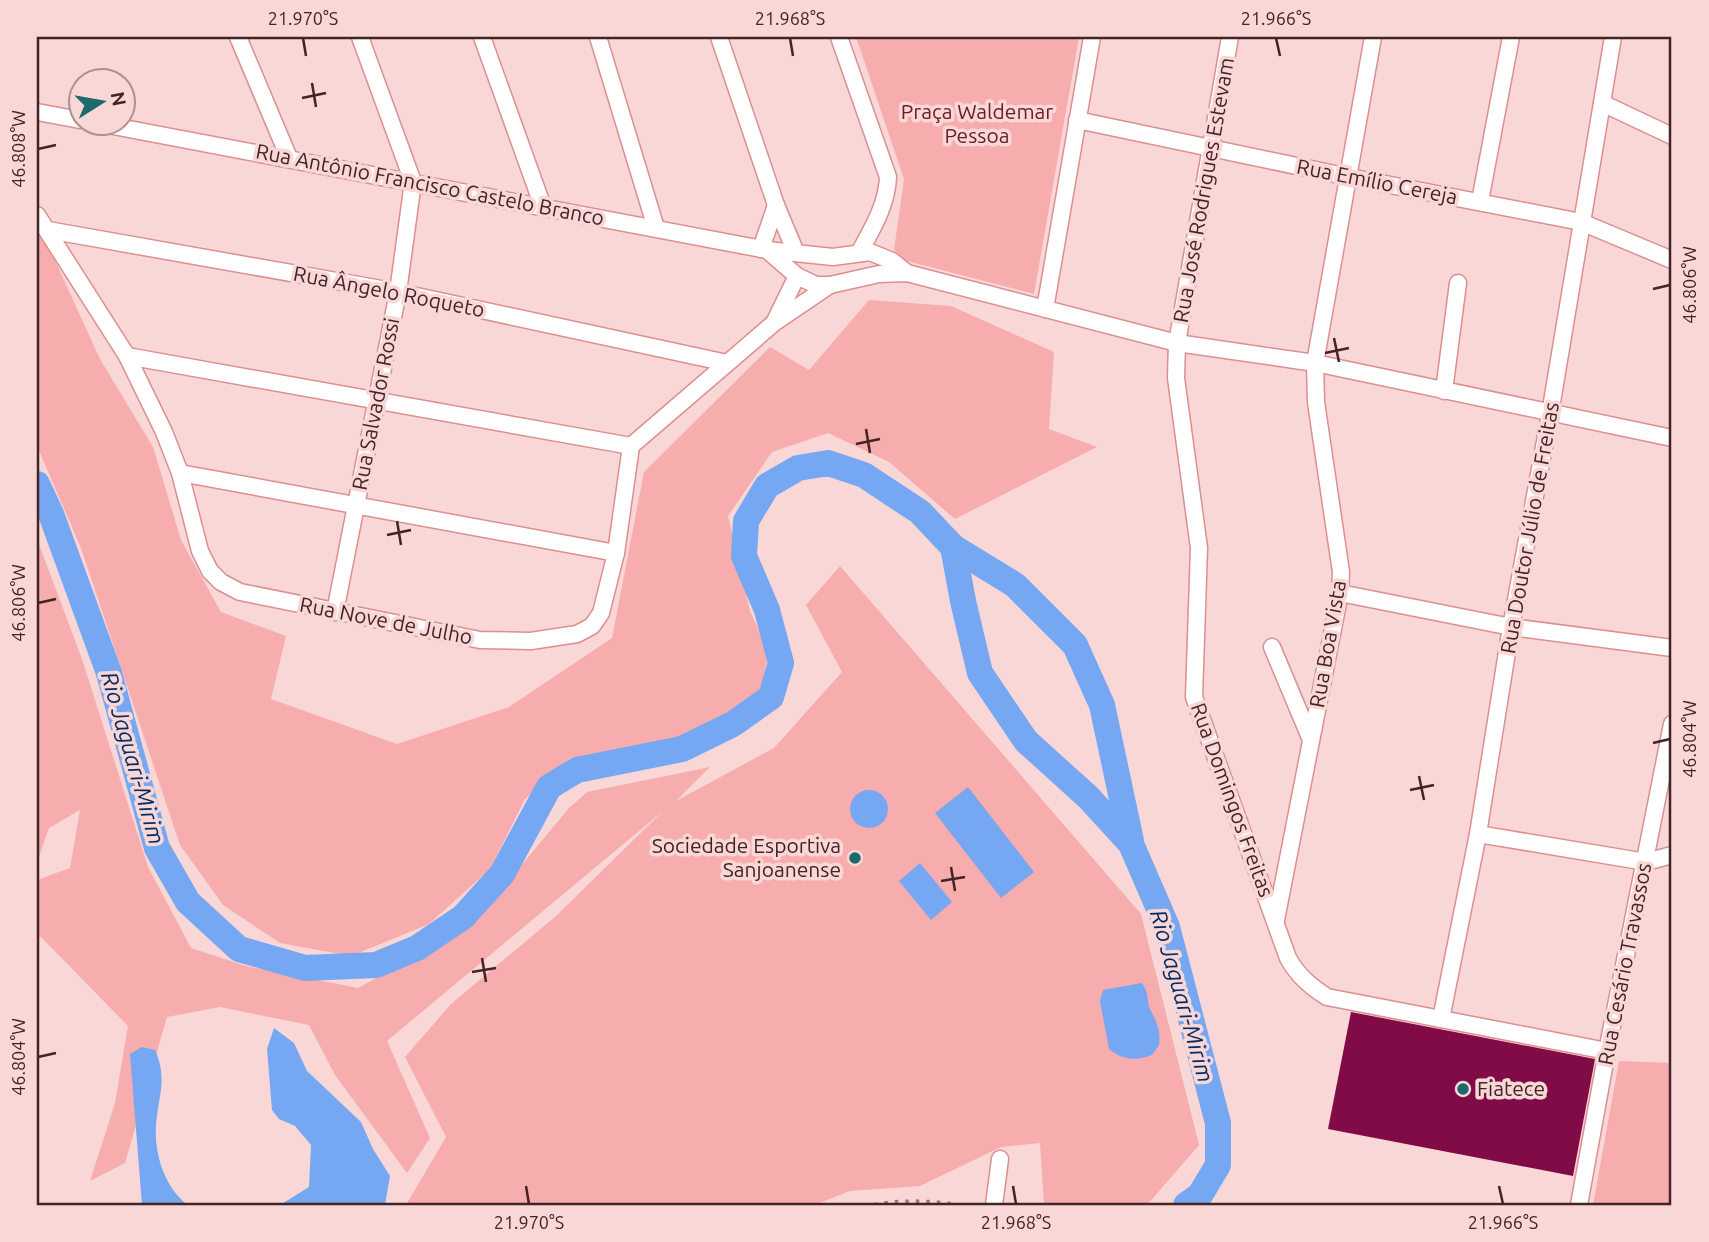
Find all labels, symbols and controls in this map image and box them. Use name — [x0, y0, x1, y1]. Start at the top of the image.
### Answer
text: 21.970°S — [268, 8, 338, 28]
text: 21.968°S — [755, 8, 825, 28]
text: 21.966°S — [1241, 8, 1311, 28]
street label: Rua José Rodrigues Estevam — [1168, 55, 1238, 324]
north arrow — [66, 66, 136, 136]
text: N — [107, 90, 131, 108]
park label: Praça Waldemar Pessoa — [901, 99, 1053, 147]
text: 46.808°W — [8, 110, 28, 188]
street label: Rua Antônio Francisco Castelo Branco — [254, 138, 606, 230]
street label: Rua Emílio Cereja — [1295, 154, 1460, 208]
text: 46.806°W — [1679, 246, 1699, 324]
street label: Rua Ângelo Roqueto — [292, 261, 487, 321]
street label: Rua Salvador Rossi — [347, 316, 403, 492]
street label: Rua Doutor Júlio de Freitas — [1495, 400, 1563, 656]
text: 46.806°W — [8, 564, 28, 642]
street label: Rua Boa Vista — [1304, 578, 1350, 709]
street label: Rua Nove de Julho — [298, 592, 475, 649]
water label: Rio Jaguari-Mirim — [97, 669, 170, 847]
street label: Rua Domingos Freitas — [1187, 699, 1279, 900]
text: 46.804°W — [1679, 700, 1699, 778]
place label: Sociedade Esportiva Sanjoanense — [652, 833, 841, 881]
marker: Sociedade Esportiva Sanjoanense — [847, 850, 863, 866]
street label: Rua Cesário Travassos — [1593, 861, 1655, 1067]
water label: Rio Jaguari-Mirim — [1146, 907, 1219, 1085]
text: 46.804°W — [8, 1018, 28, 1096]
place label: Fiatece — [1477, 1076, 1545, 1100]
marker: Fiatece — [1455, 1081, 1471, 1097]
text: 21.970°S — [494, 1212, 564, 1232]
text: 21.968°S — [981, 1212, 1051, 1232]
text: 21.966°S — [1468, 1212, 1538, 1232]

